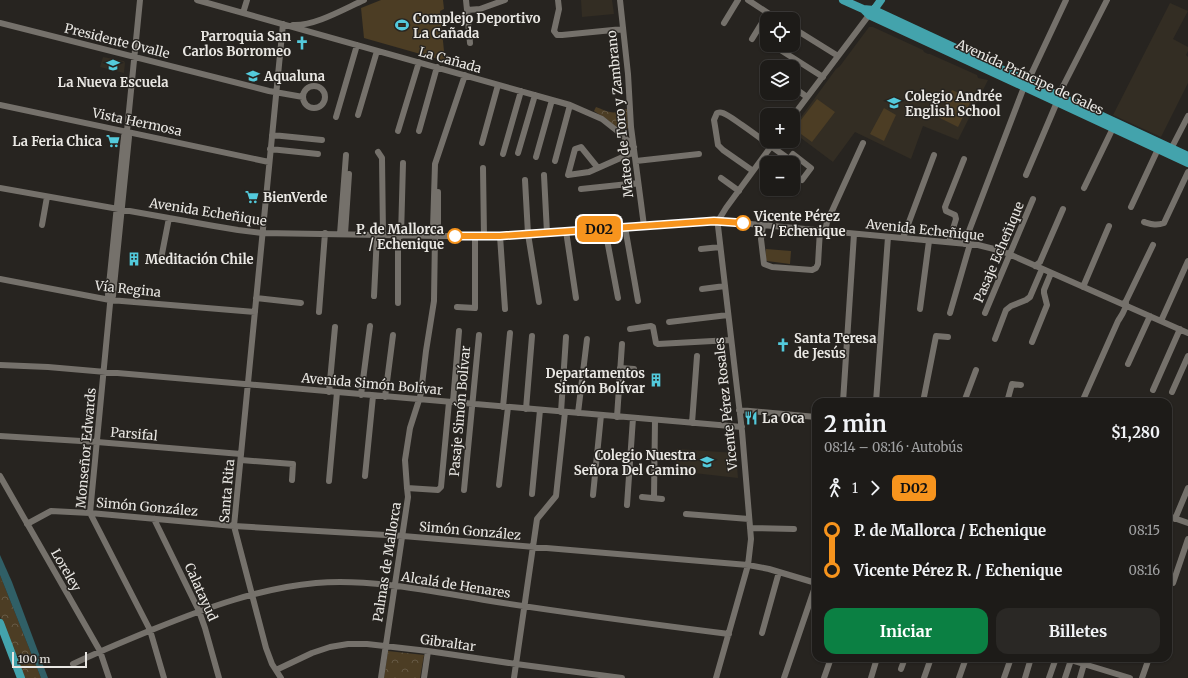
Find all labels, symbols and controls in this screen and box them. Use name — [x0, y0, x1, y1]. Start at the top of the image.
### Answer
place label: Complejo Deportivo La Cañada — [413, 10, 541, 42]
map controls — [760, 12, 800, 196]
button: locate — [760, 12, 800, 52]
sports icon: Complejo Deportivo La Cañada — [394, 17, 410, 33]
street label: Presidente Ovalle — [63, 20, 172, 62]
place label: Parroquia San Carlos Borromeo — [183, 28, 291, 60]
street label: Mateo de Toro y Zambrano — [603, 29, 637, 198]
church icon: Parroquia San Carlos Borromeo — [294, 35, 310, 51]
street label: Avenida Príncipe de Gales — [953, 35, 1106, 119]
street label: La Cañada — [417, 43, 483, 77]
school or university icon: La Nueva Escuela — [105, 57, 121, 73]
button: layers — [760, 60, 800, 100]
school or university icon: Aqualuna — [245, 68, 261, 84]
place label: Aqualuna — [263, 68, 325, 85]
place label: La Nueva Escuela — [58, 74, 168, 91]
place label: Colegio Andrée English School — [905, 88, 1002, 120]
school or university icon: Colegio Andrée English School — [886, 95, 902, 111]
street label: Vista Hermosa — [90, 104, 183, 140]
button: + — [760, 108, 800, 148]
place label: La Feria Chica — [12, 133, 102, 150]
supermarket icon: La Feria Chica — [105, 133, 121, 149]
button: − — [760, 156, 800, 196]
supermarket icon: BienVerde — [244, 189, 260, 205]
place label: BienVerde — [263, 189, 327, 206]
street label: Avenida Echeñique — [147, 194, 268, 230]
street label: Pasaje Echeñique — [970, 199, 1028, 305]
place label: Vicente Pérez R. / Echenique — [753, 208, 845, 240]
marker: Vicente Pérez R. / Echenique — [735, 215, 751, 231]
street label: Avenida Echeñique — [864, 215, 985, 245]
line badge: D02 — [576, 216, 622, 242]
text: D02 — [585, 220, 613, 238]
place label: P. de Mallorca / Echenique — [356, 221, 444, 253]
marker: P. de Mallorca / Echenique — [447, 228, 463, 244]
building icon: Meditación Chile — [126, 251, 142, 267]
place label: Meditación Chile — [145, 251, 254, 268]
street label: Vía Regina — [93, 277, 162, 301]
place label: Santa Teresa de Jesús — [794, 330, 877, 362]
street label: Vicente Pérez Rosales — [711, 337, 742, 472]
church icon: Santa Teresa de Jesús — [775, 337, 791, 353]
street label: Pasaje Simón Bolívar — [446, 345, 474, 477]
place label: Departamentos Simón Bolívar — [546, 365, 645, 397]
street label: Avenida Simón Bolívar — [300, 369, 443, 399]
building icon: Departamentos Simón Bolívar — [648, 372, 664, 388]
street label: Monseñor Edwards — [72, 387, 100, 509]
restaurant icon: La Oca — [743, 410, 759, 426]
place label: La Oca — [762, 410, 805, 427]
text: 2 min — [824, 410, 887, 438]
street label: Parsifal — [110, 423, 158, 445]
text: $1,280 — [1111, 423, 1160, 442]
text: 08:14 – 08:16 · Autobús — [824, 439, 963, 456]
place label: Colegio Nuestra Señora Del Camino — [574, 447, 696, 479]
school or university icon: Colegio Nuestra Señora Del Camino — [699, 454, 715, 470]
street label: Santa Rita — [216, 458, 238, 524]
icon: walk — [824, 477, 846, 499]
icon: forward — [864, 477, 886, 499]
text: D02 — [900, 479, 928, 497]
text: 1 — [852, 480, 858, 497]
street label: Simón González — [95, 494, 199, 520]
street label: Palmas de Mallorca — [369, 501, 405, 623]
street label: Simón González — [418, 518, 522, 544]
text: P. de Mallorca / Echenique — [854, 521, 1046, 540]
text: 08:15 — [1129, 522, 1160, 539]
street label: Loreley — [47, 546, 85, 595]
street label: Calatayud — [181, 560, 221, 624]
text: Vicente Pérez R. / Echenique — [854, 561, 1062, 580]
text: 08:16 — [1128, 562, 1160, 579]
street label: Alcalá de Henares — [399, 568, 512, 602]
button: Iniciar — [824, 608, 988, 654]
button: Billetes — [996, 608, 1160, 654]
street label: Gibraltar — [419, 631, 477, 655]
scale bar — [12, 650, 87, 669]
text: 100 m — [18, 652, 50, 666]

